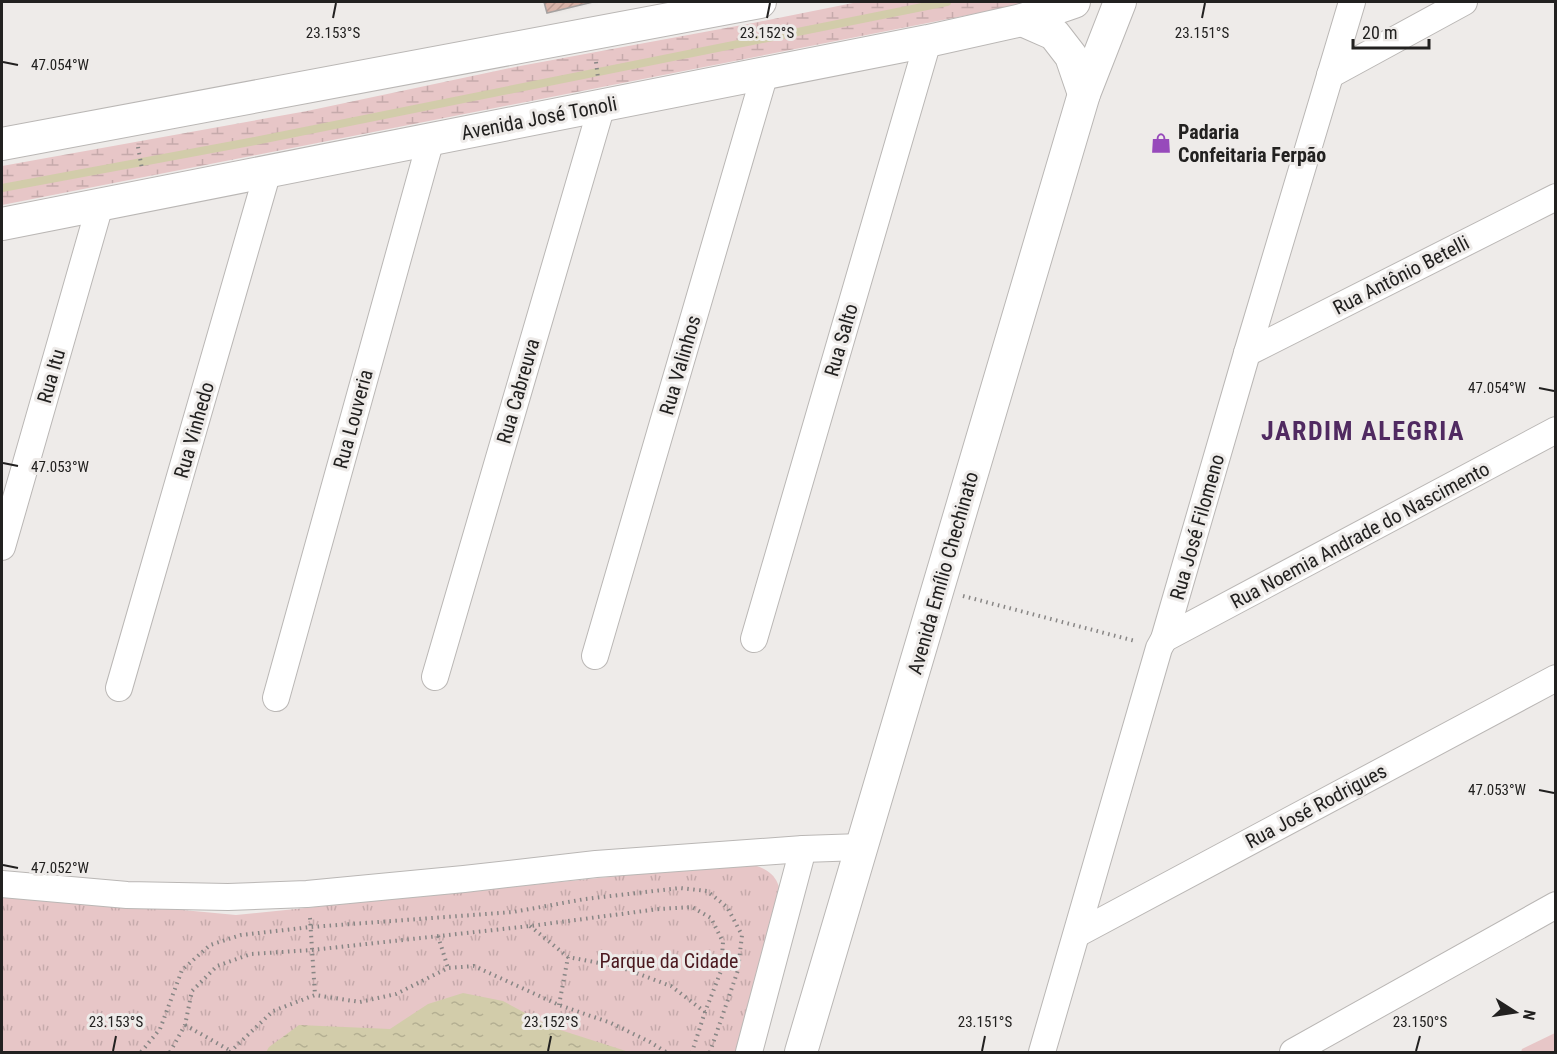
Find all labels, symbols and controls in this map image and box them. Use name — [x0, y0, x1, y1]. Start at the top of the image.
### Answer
scale bar — [1353, 12, 1430, 50]
text: 20 m — [1362, 22, 1397, 43]
text: 23.153°S — [306, 24, 360, 42]
text: 23.152°S — [740, 24, 794, 42]
text: 23.151°S — [1175, 24, 1229, 42]
text: 47.054°W — [31, 56, 90, 74]
street label: Avenida José Tonoli — [459, 91, 619, 145]
place label: Padaria Confeitaria Ferpão — [1178, 120, 1326, 167]
shop icon: Padaria Confeitaria Ferpão — [1149, 131, 1173, 155]
street label: Rua Antônio Betelli — [1329, 230, 1473, 320]
street label: Rua Salto — [819, 301, 863, 379]
street label: Rua Valinhos — [654, 312, 706, 418]
street label: Rua Cabreuva — [492, 336, 544, 446]
street label: Rua Itu — [32, 346, 70, 406]
street label: Rua Louveria — [328, 367, 378, 471]
street label: Rua Vinhedo — [169, 379, 219, 481]
text: 47.054°W — [1468, 379, 1527, 397]
district label: JARDIM ALEGRIA — [1261, 416, 1465, 446]
street label: Rua José Filomeno — [1165, 451, 1229, 603]
street label: Rua Noemia Andrade do Nascimento — [1226, 456, 1494, 614]
text: 47.053°W — [31, 458, 90, 476]
street label: Avenida Emílio Chechinato — [903, 469, 983, 677]
street label: Rua José Rodrigues — [1241, 759, 1391, 853]
text: 47.053°W — [1468, 781, 1527, 799]
text: 47.052°W — [31, 859, 90, 877]
park label: Parque da Cidade — [600, 949, 738, 973]
north arrow — [1485, 982, 1545, 1042]
text: N — [1519, 1008, 1539, 1022]
text: 23.153°S — [89, 1013, 143, 1031]
text: 23.152°S — [524, 1013, 578, 1031]
text: 23.151°S — [958, 1013, 1012, 1031]
text: 23.150°S — [1393, 1013, 1447, 1031]

